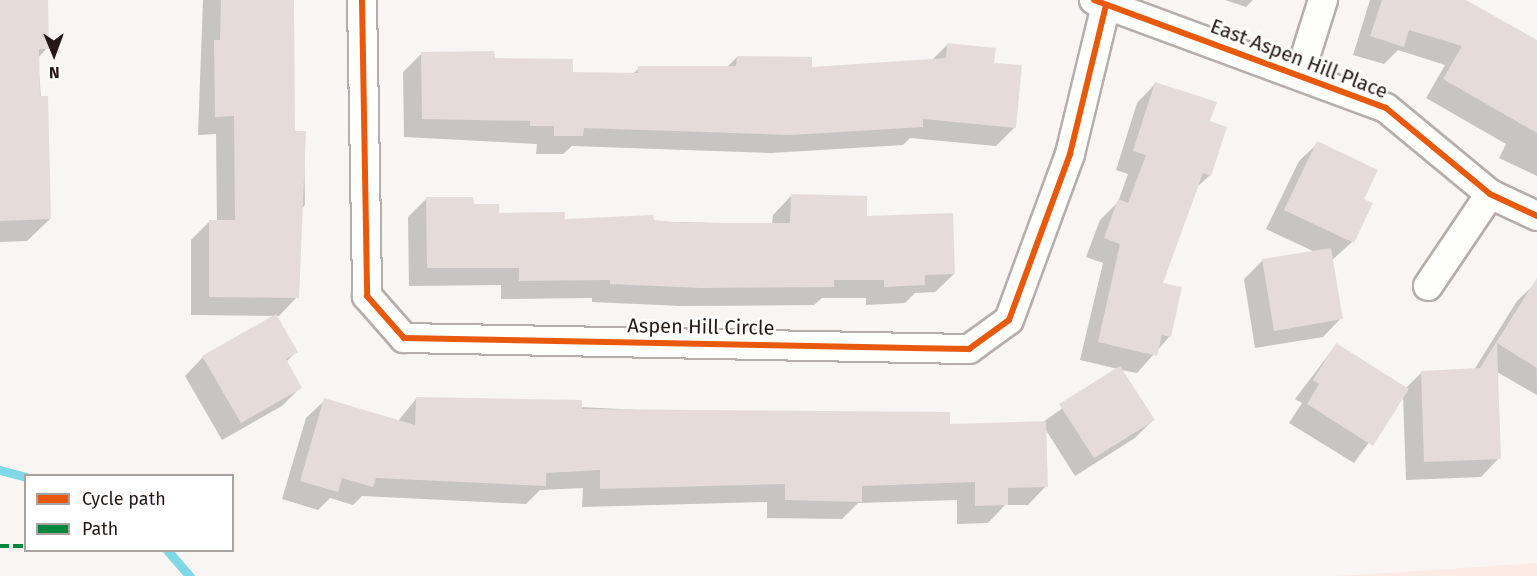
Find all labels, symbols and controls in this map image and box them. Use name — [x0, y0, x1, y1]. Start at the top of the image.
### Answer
street label: East Aspen Hill Place — [1207, 14, 1391, 104]
north arrow — [24, 24, 84, 84]
text: N — [49, 63, 60, 82]
street label: Aspen Hill Circle — [627, 314, 775, 340]
legend — [24, 474, 234, 552]
text: Cycle path — [82, 488, 166, 510]
text: Path — [82, 518, 118, 540]

